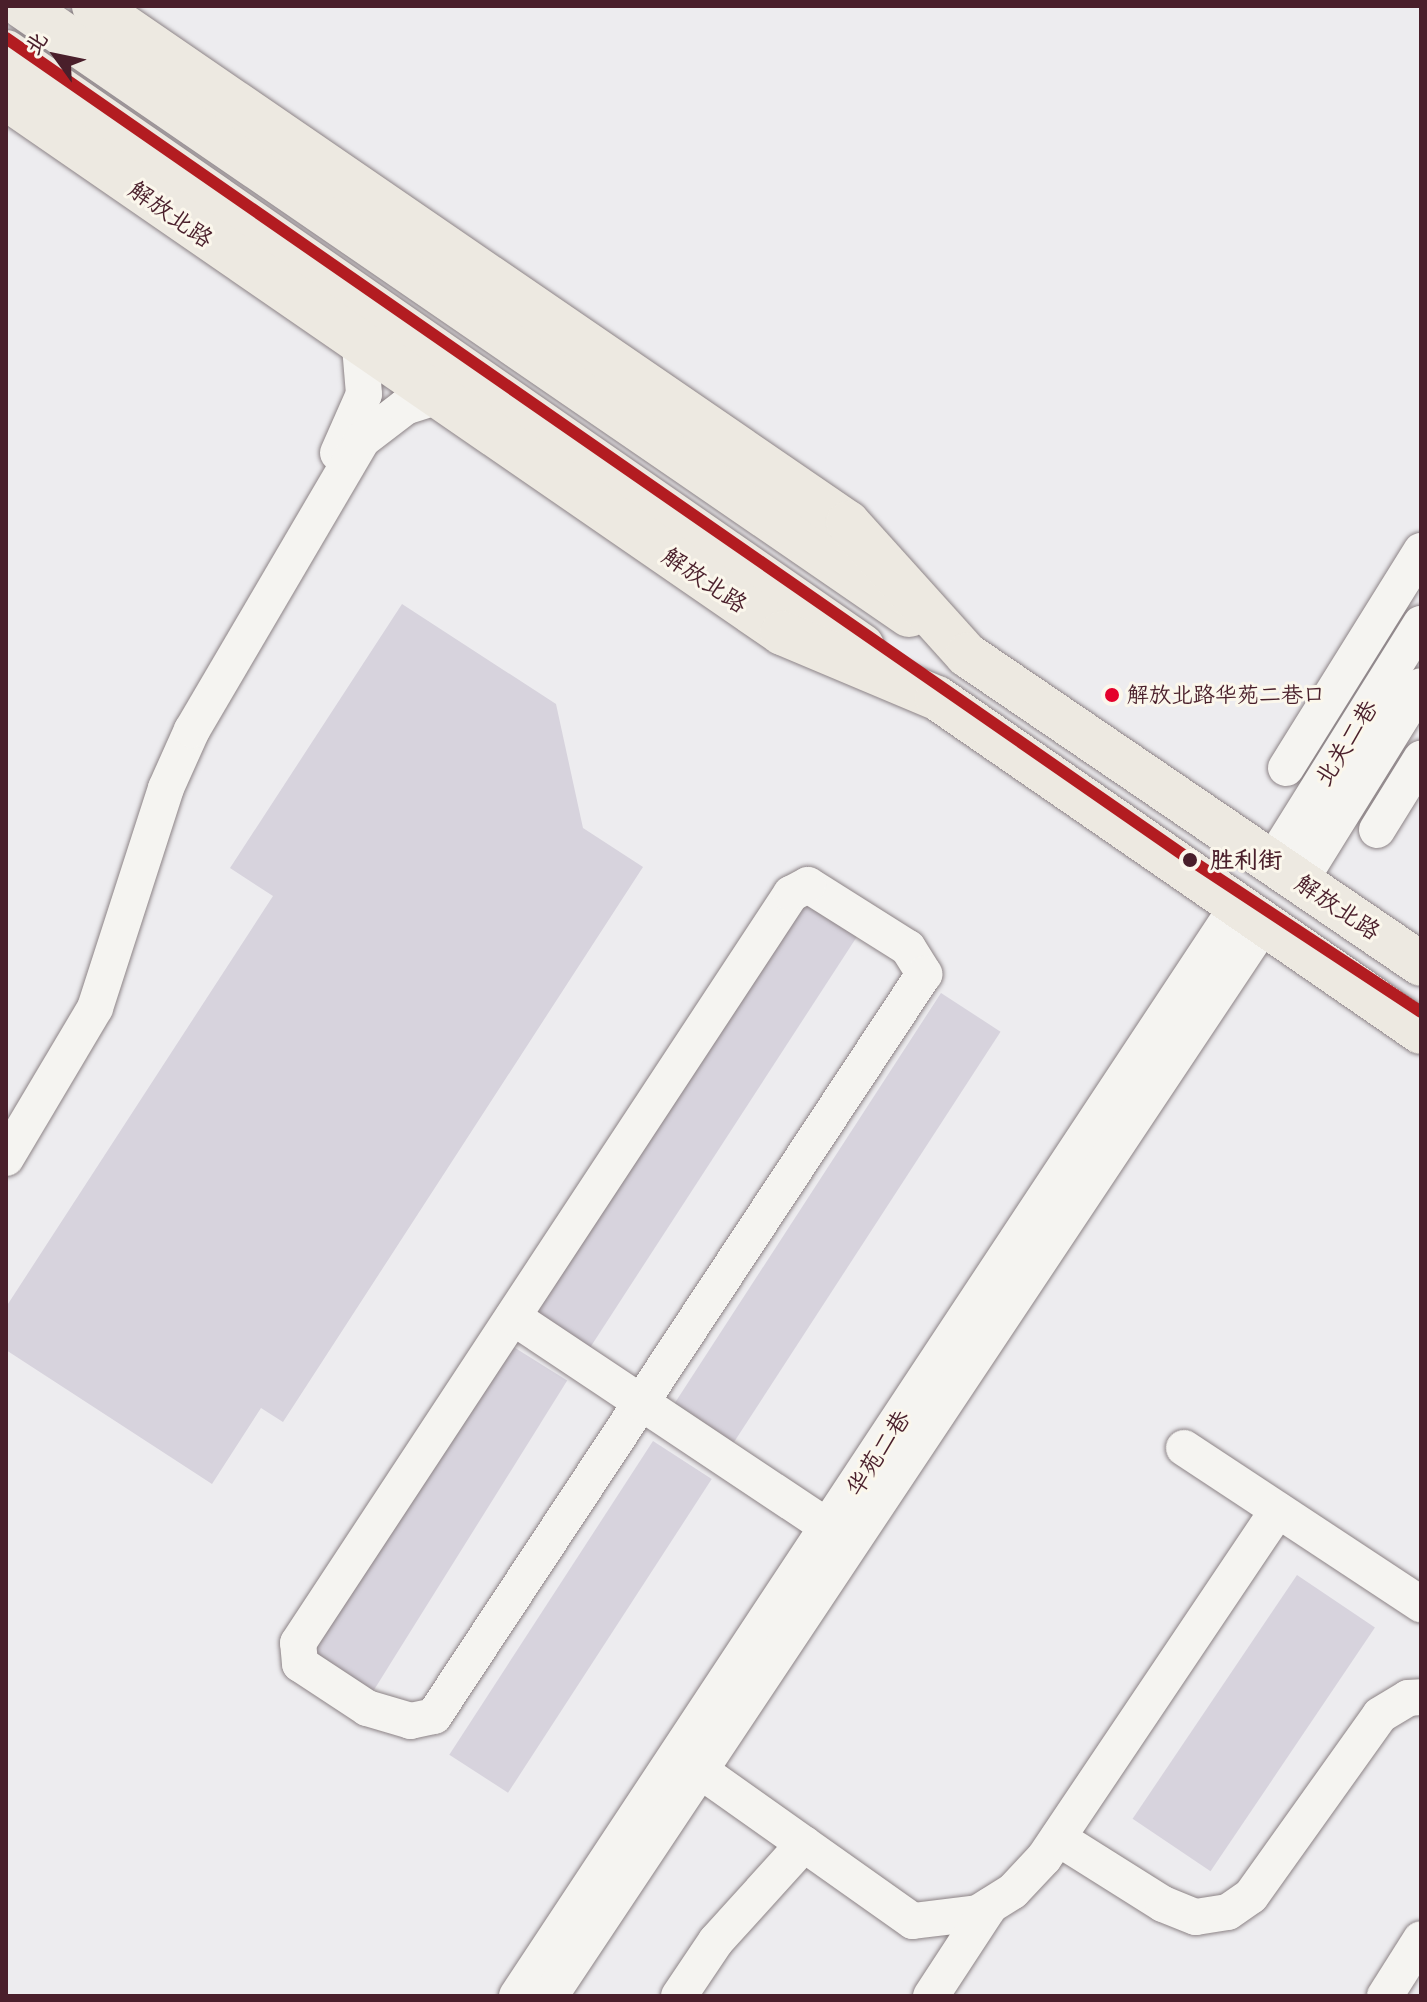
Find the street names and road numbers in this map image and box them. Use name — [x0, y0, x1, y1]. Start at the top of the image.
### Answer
street label: 解放北路 — [123, 175, 219, 253]
street label: 解放北路 — [657, 541, 753, 619]
street label: 北关二巷 — [1308, 695, 1384, 791]
street label: 解放北路 — [1290, 868, 1386, 946]
street label: 华苑二巷 — [840, 1405, 916, 1501]

